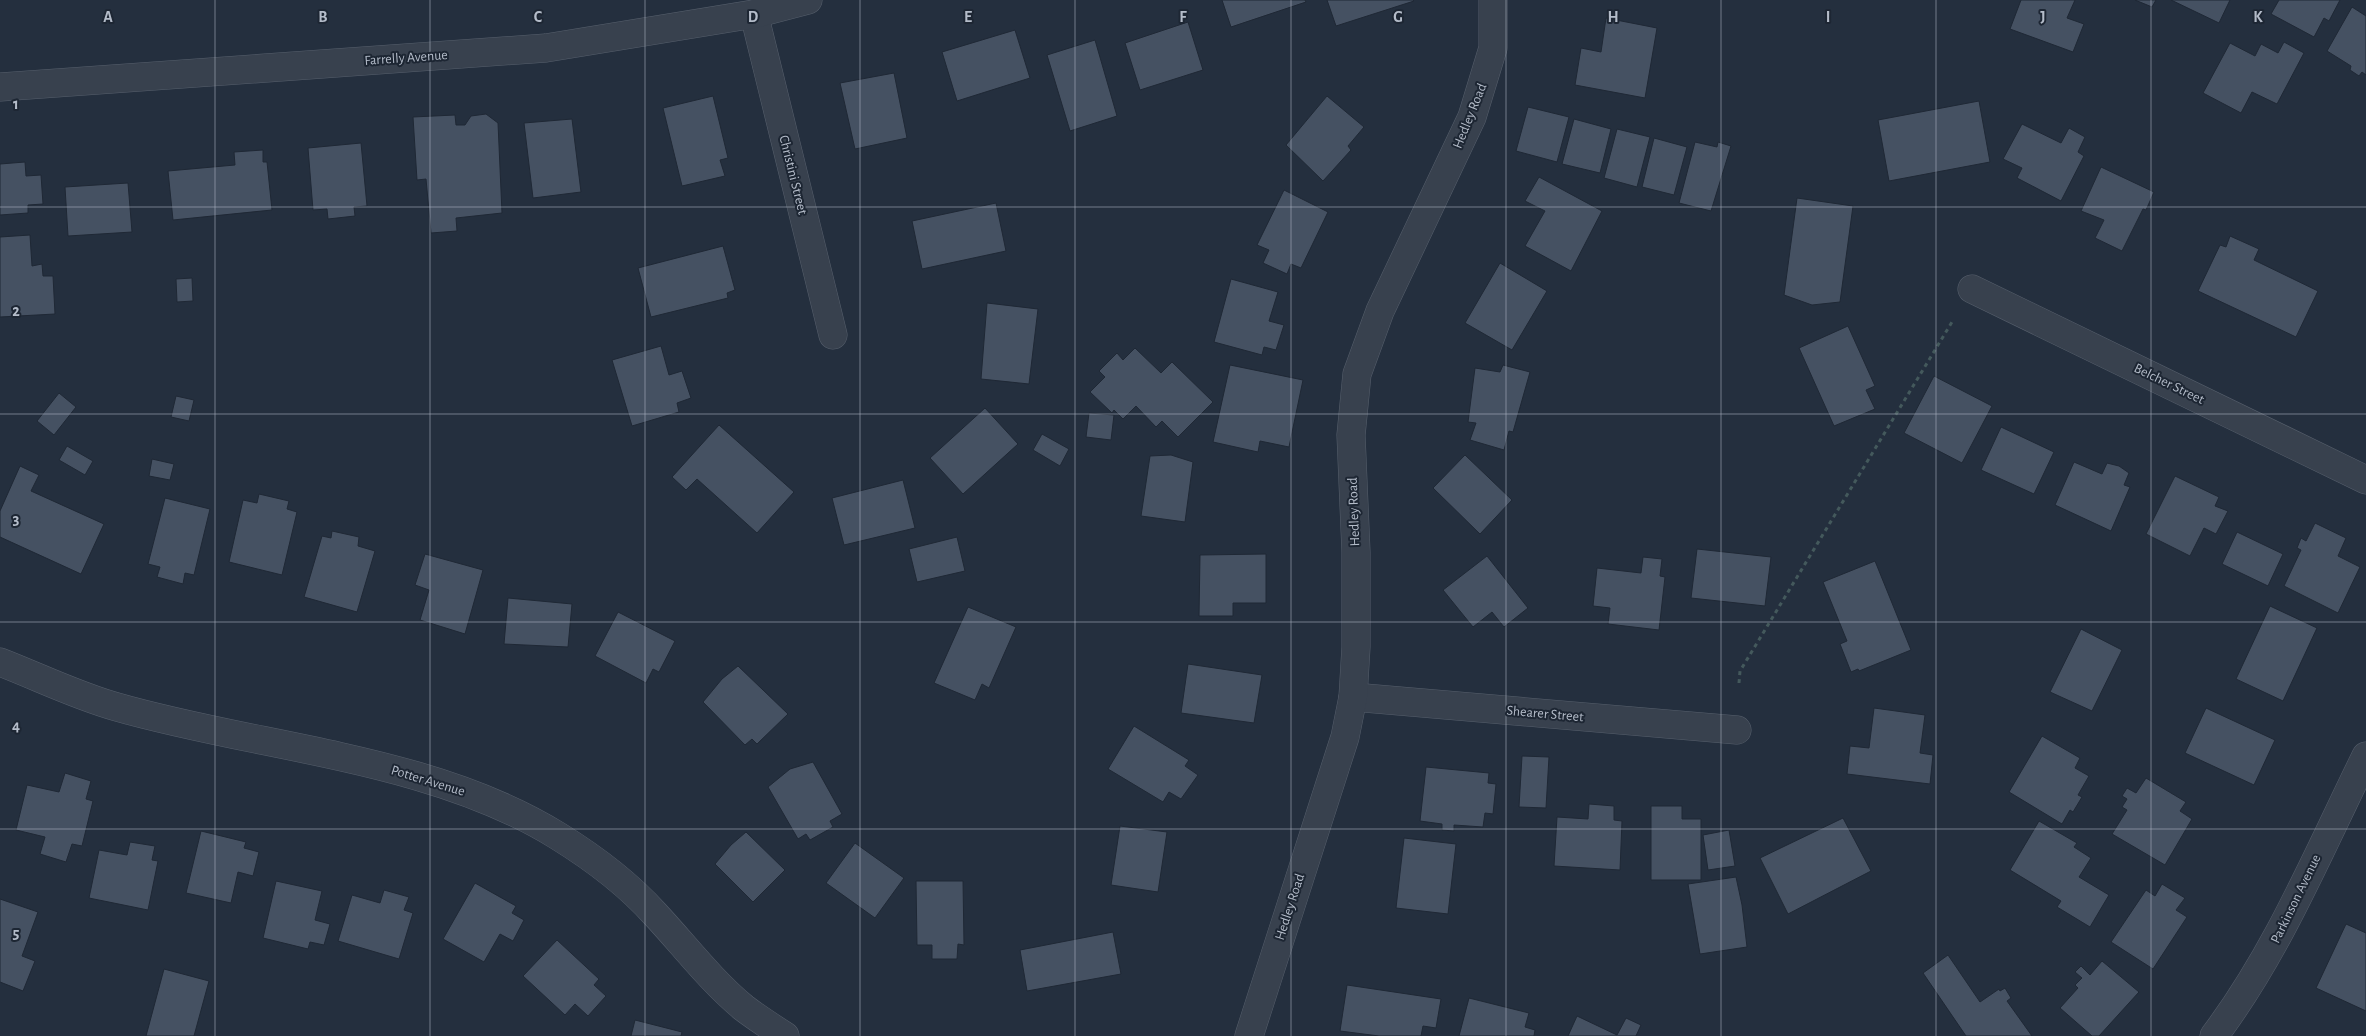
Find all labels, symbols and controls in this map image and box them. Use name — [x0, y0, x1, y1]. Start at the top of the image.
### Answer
text: A — [103, 9, 113, 25]
text: B — [318, 9, 328, 25]
text: C — [534, 9, 543, 25]
text: D — [748, 9, 759, 25]
text: E — [964, 9, 972, 25]
text: F — [1179, 9, 1187, 25]
text: G — [1393, 9, 1403, 25]
text: H — [1607, 9, 1619, 25]
text: I — [1826, 9, 1830, 25]
text: J — [2040, 9, 2046, 25]
text: K — [2253, 9, 2263, 25]
street label: Farrelly Avenue — [364, 48, 448, 68]
street label: Hedley Road — [1451, 81, 1489, 151]
text: 1 — [13, 96, 19, 112]
street label: Christini Street — [776, 134, 810, 217]
text: 2 — [12, 303, 20, 319]
street label: Belcher Street — [2132, 361, 2207, 407]
street label: Hedley Road — [1346, 477, 1362, 547]
text: 3 — [13, 511, 20, 527]
street label: Shearer Street — [1506, 704, 1585, 724]
text: 4 — [12, 718, 20, 734]
street label: Potter Avenue — [389, 763, 467, 799]
street label: Parkinson Avenue — [2268, 852, 2324, 946]
street label: Hedley Road — [1273, 872, 1307, 942]
text: 5 — [13, 925, 20, 941]

